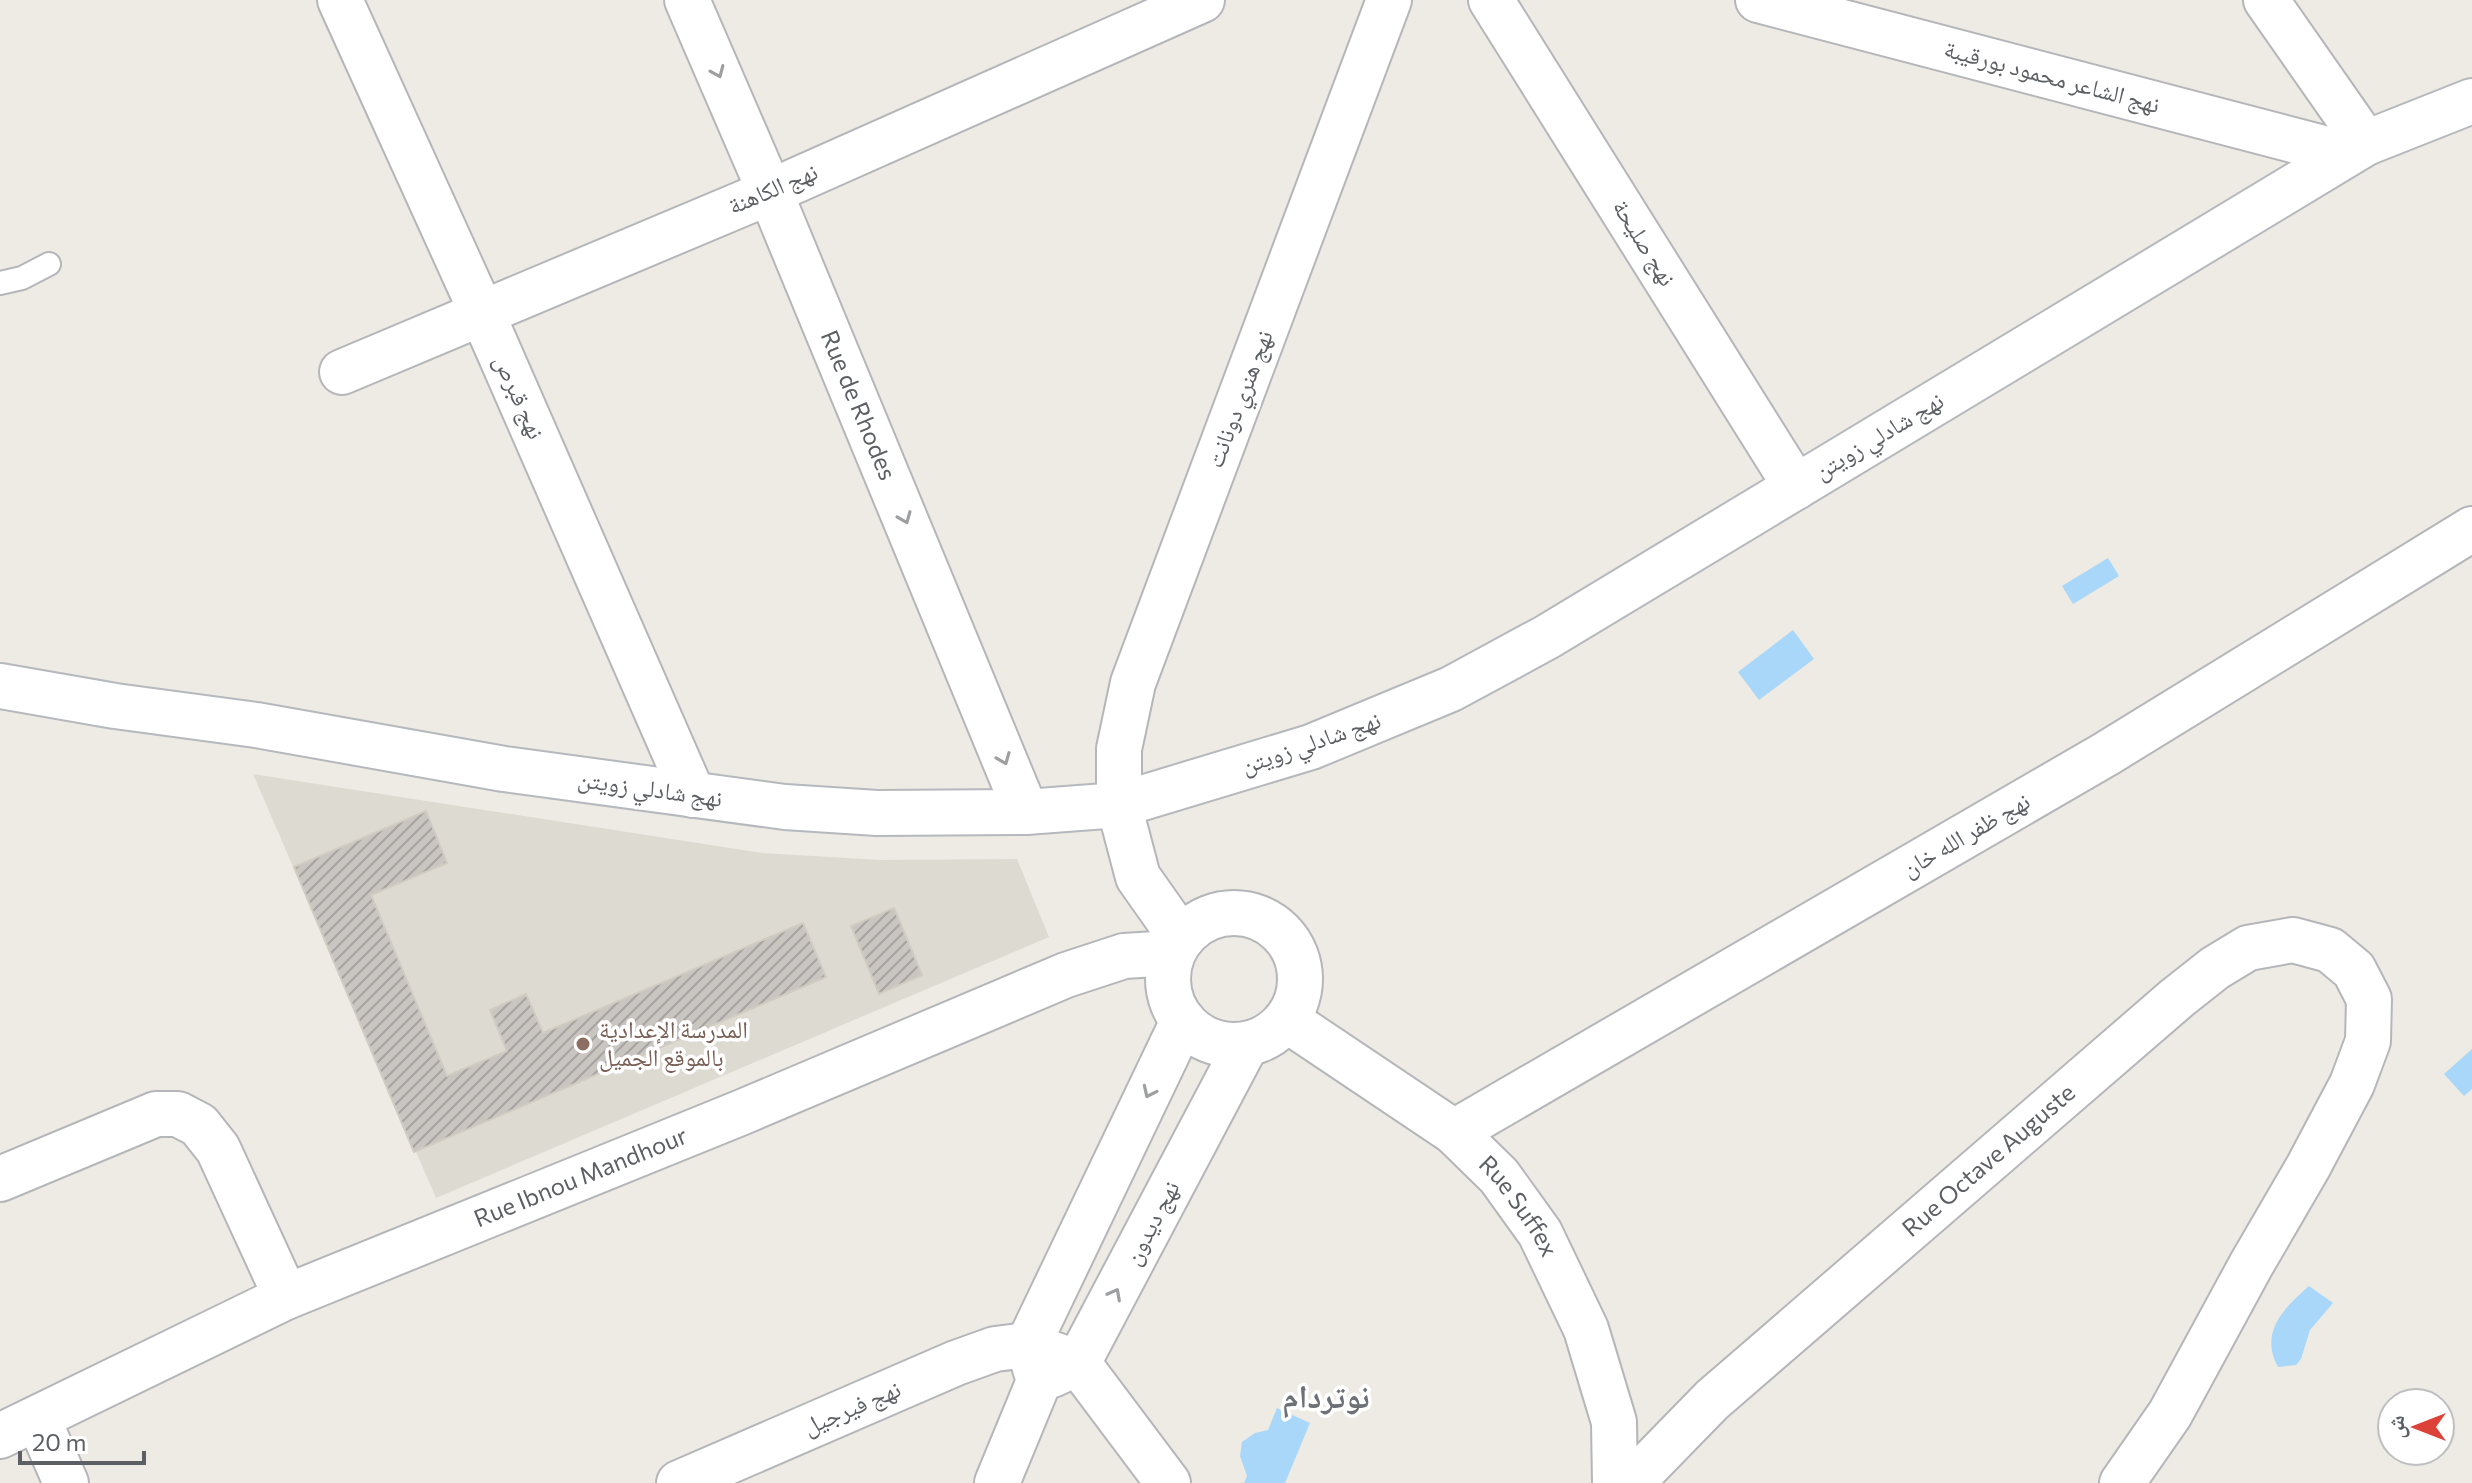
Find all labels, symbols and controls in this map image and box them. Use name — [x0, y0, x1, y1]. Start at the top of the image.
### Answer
street label: نهج الشاعر محمود بورقيبة — [1941, 33, 2163, 120]
one-way arrow — [709, 64, 725, 78]
street label: نهج الكاهنة — [723, 156, 822, 221]
street label: نهج صليحة — [1606, 194, 1683, 292]
street label: Rue de Rhodes — [816, 326, 903, 484]
street label: نهج هنري دونانت — [1199, 326, 1284, 473]
street label: نهج قبرص — [487, 350, 552, 444]
street label: نهج شادلي زويتن — [1808, 385, 1951, 490]
one-way arrow — [895, 510, 911, 524]
street label: نهج شادلي زويتن — [1237, 704, 1386, 785]
one-way arrow — [994, 751, 1011, 765]
street label: نهج شادلي زويتن — [575, 763, 724, 818]
street label: نهج ظفر الله خان — [1896, 785, 2036, 884]
place label: المدرسة الإعدادية بالموقع الجميل — [599, 1014, 748, 1073]
marker: المدرسة الإعدادية بالموقع الجميل — [574, 1035, 592, 1053]
street label: Rue Octave Auguste — [1896, 1077, 2080, 1242]
one-way arrow — [1143, 1083, 1159, 1098]
street label: Rue Ibnou Mandhour — [469, 1120, 692, 1232]
street label: Rue Suffex — [1474, 1149, 1565, 1261]
street label: نهج ديدون — [1116, 1175, 1187, 1270]
one-way arrow — [1105, 1288, 1120, 1302]
street label: نهج فيرجيل — [798, 1373, 905, 1442]
district label: نوتردام — [1282, 1375, 1370, 1419]
north arrow — [2376, 1387, 2456, 1467]
scale bar — [20, 1415, 144, 1465]
text: ش — [2382, 1415, 2410, 1439]
text: 20 m — [32, 1427, 86, 1456]

